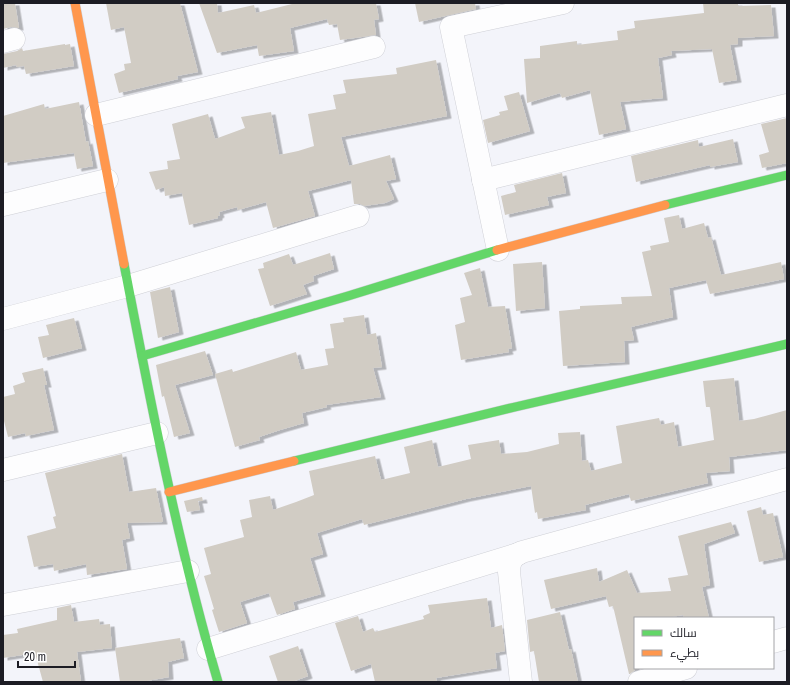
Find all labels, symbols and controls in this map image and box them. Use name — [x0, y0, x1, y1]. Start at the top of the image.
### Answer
legend — [634, 617, 774, 669]
text: سالك — [670, 625, 697, 641]
scale bar — [18, 643, 75, 669]
text: بطيء — [670, 645, 699, 663]
text: 20 m — [24, 649, 46, 665]

